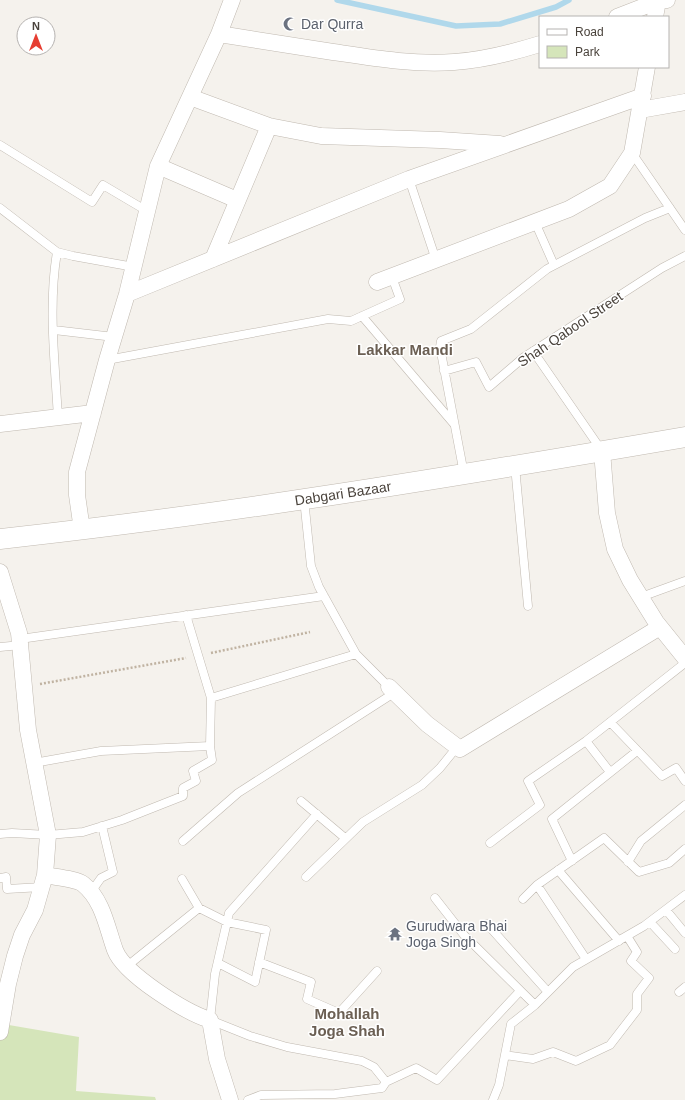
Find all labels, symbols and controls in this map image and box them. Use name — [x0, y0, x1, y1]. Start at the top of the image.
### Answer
north arrow — [16, 16, 56, 56]
mosque icon: Dar Qurra — [282, 16, 298, 32]
place label: Dar Qurra — [301, 16, 363, 32]
legend — [539, 16, 669, 68]
text: N — [32, 20, 40, 32]
text: Road — [575, 25, 604, 39]
text: Park — [575, 45, 601, 59]
street label: Shah Qabool Street — [515, 288, 626, 370]
district label: Lakkar Mandi — [357, 341, 453, 358]
street label: Dabgari Bazaar — [294, 478, 393, 508]
place label: Gurudwara Bhai Joga Singh — [406, 918, 507, 950]
temple icon: Gurudwara Bhai Joga Singh — [387, 926, 403, 942]
district label: Mohallah Joga Shah — [309, 1005, 385, 1039]

